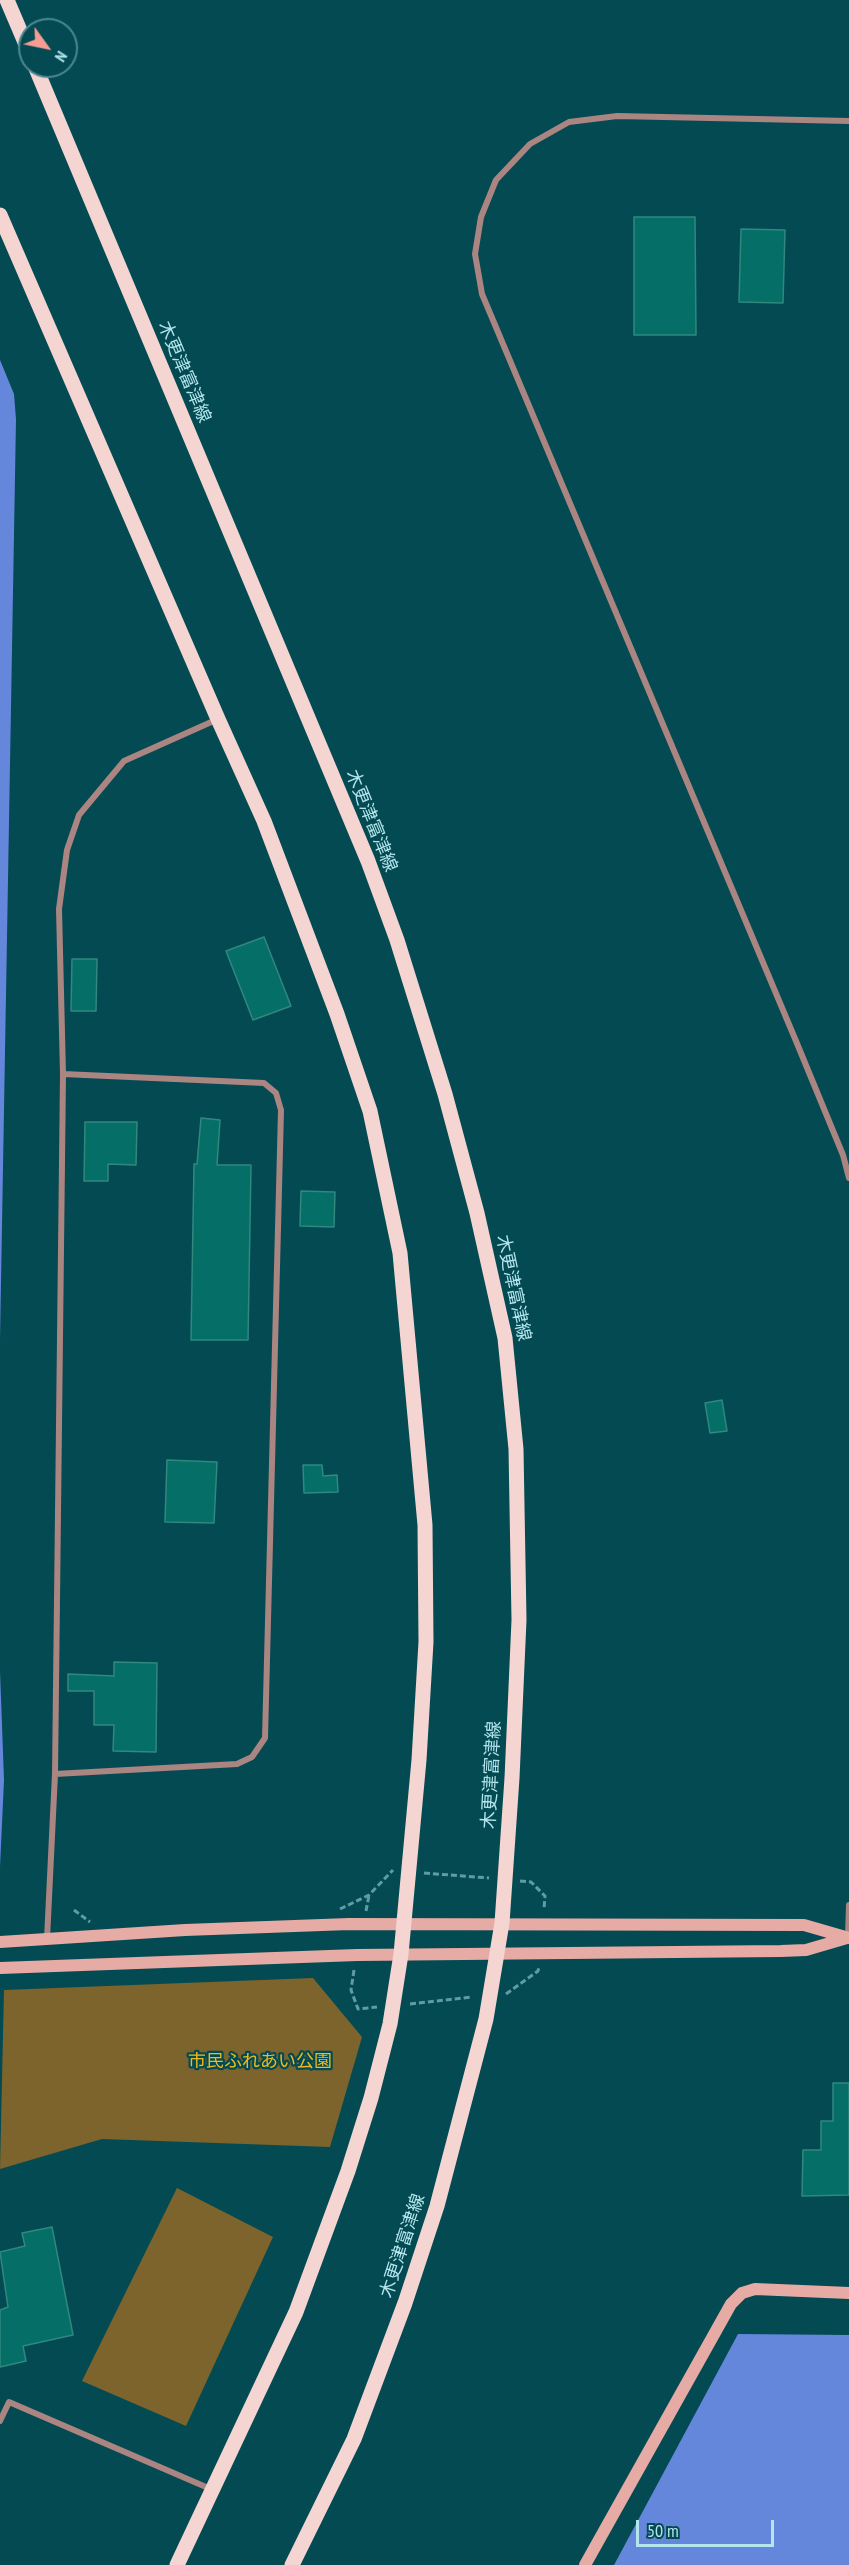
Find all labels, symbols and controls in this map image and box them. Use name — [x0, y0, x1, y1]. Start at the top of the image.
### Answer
north arrow — [18, 18, 78, 78]
text: N — [51, 48, 72, 66]
street label: 木更津富津線 — [153, 318, 215, 426]
street label: 木更津富津線 — [341, 767, 401, 875]
street label: 木更津富津線 — [491, 1233, 535, 1343]
street label: 木更津富津線 — [478, 1721, 506, 1829]
park label: 市民ふれあい公園 — [188, 2051, 332, 2073]
street label: 木更津富津線 — [376, 2191, 430, 2301]
scale bar — [639, 2508, 777, 2546]
text: 50 m — [647, 2519, 679, 2542]

